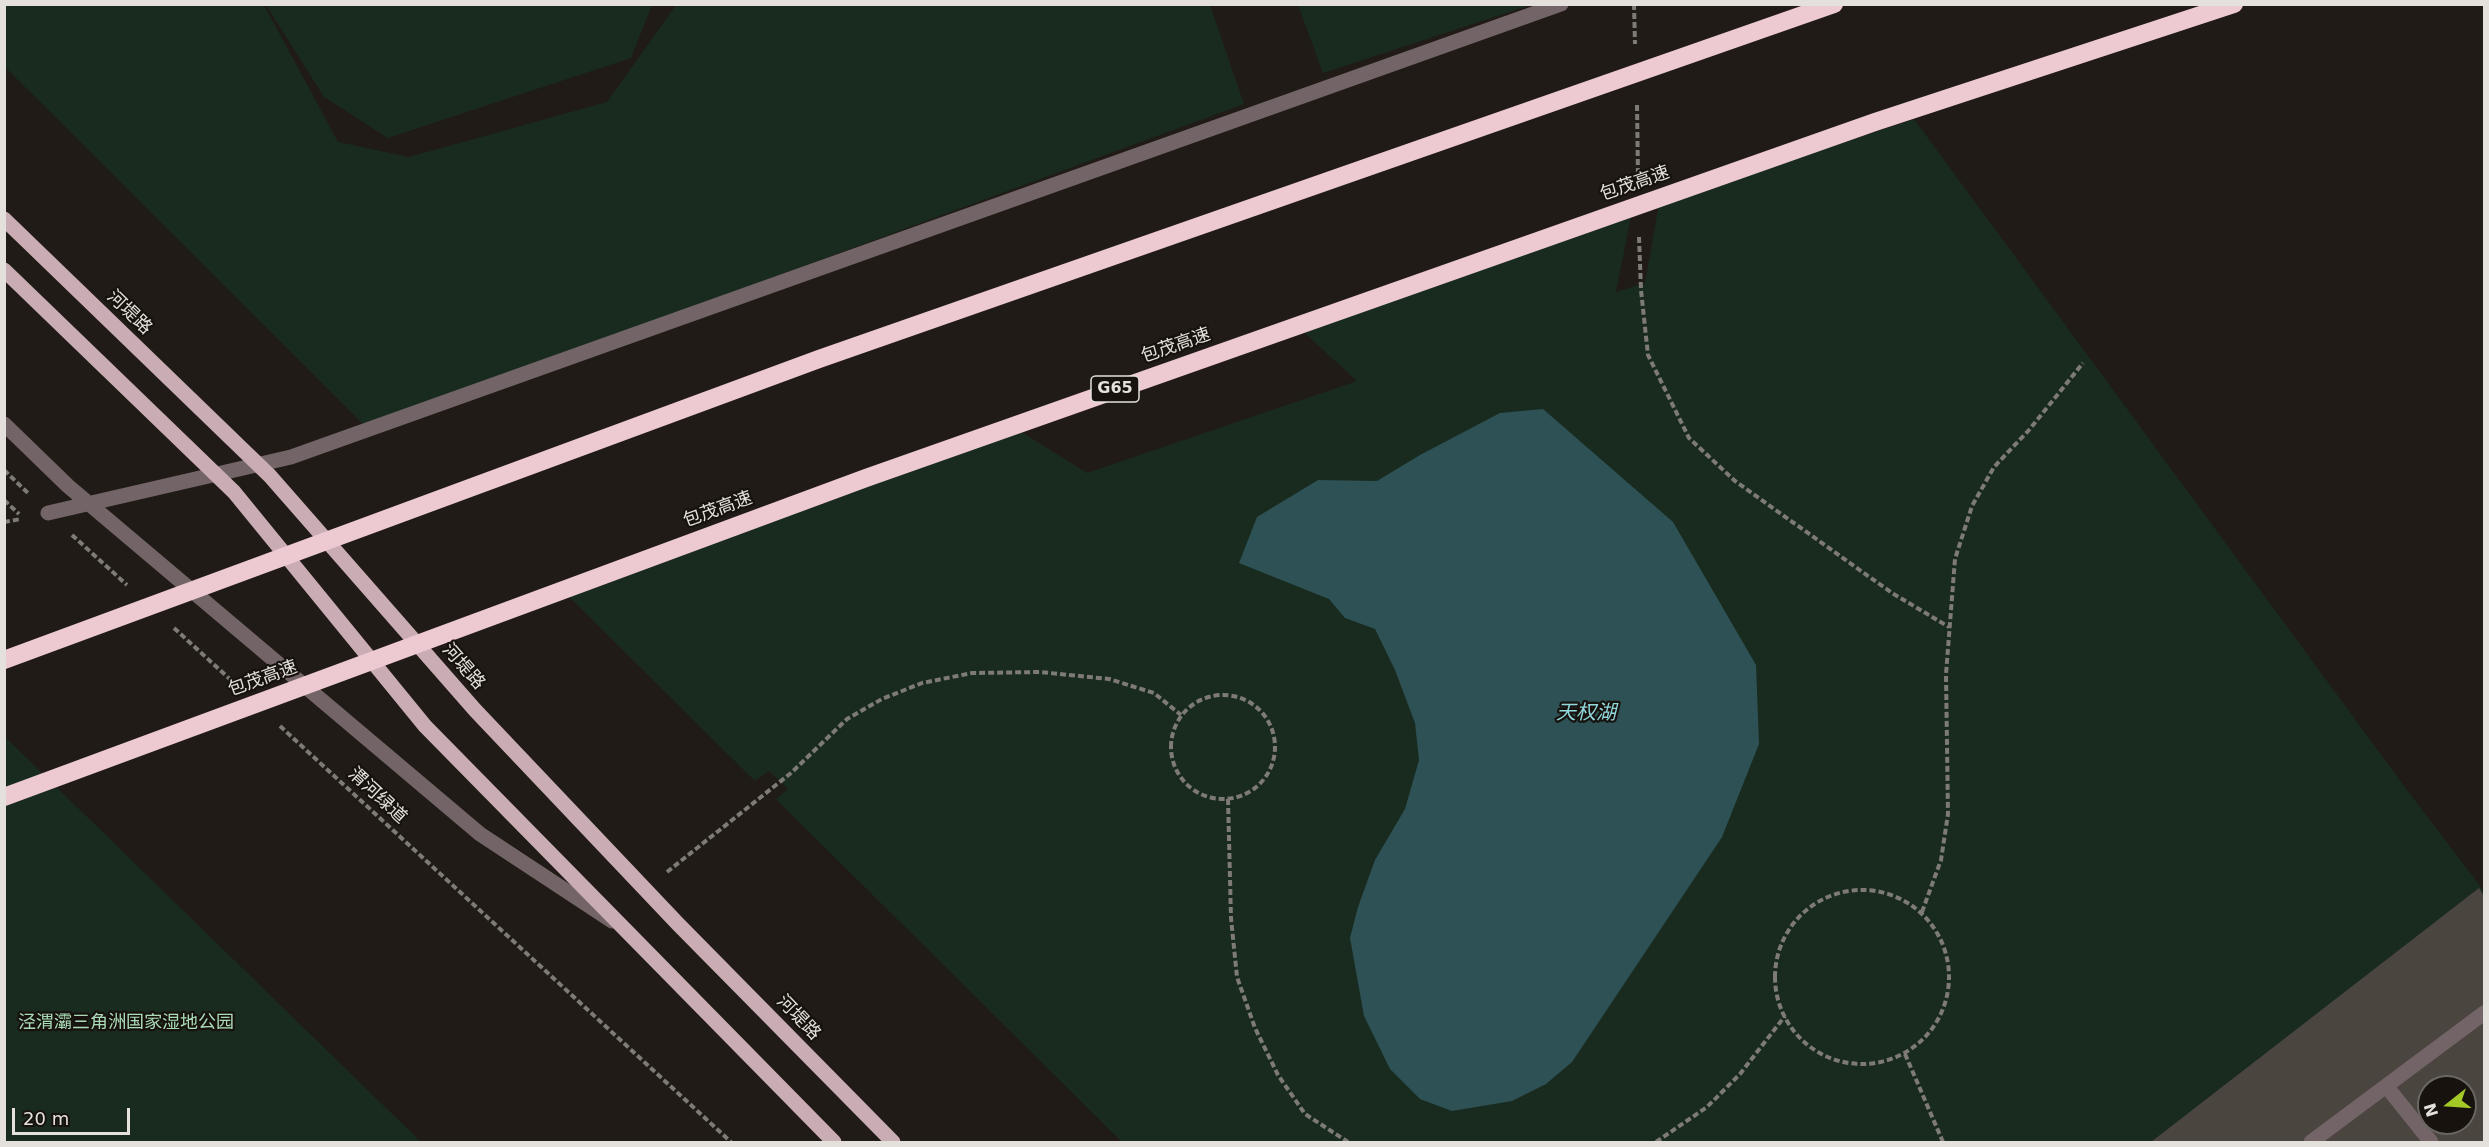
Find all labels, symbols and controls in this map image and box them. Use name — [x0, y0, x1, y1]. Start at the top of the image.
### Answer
street label: 包茂高速 — [1597, 162, 1673, 206]
street label: 河堤路 — [102, 286, 156, 340]
street label: 包茂高速 — [1138, 324, 1214, 368]
road number: G65 — [1091, 376, 1139, 402]
street label: 包茂高速 — [680, 488, 756, 532]
street label: 河堤路 — [437, 640, 489, 694]
street label: 包茂高速 — [225, 657, 301, 701]
water label: 天权湖 — [1556, 702, 1616, 726]
street label: 渭河绿道 — [343, 764, 411, 828]
street label: 河堤路 — [771, 991, 825, 1045]
park label: 泾渭灞三角洲国家湿地公园 — [18, 1012, 234, 1034]
north arrow — [2417, 1075, 2477, 1135]
scale bar — [15, 1096, 134, 1134]
text: N — [2420, 1101, 2442, 1119]
text: 20 m — [23, 1108, 69, 1129]

